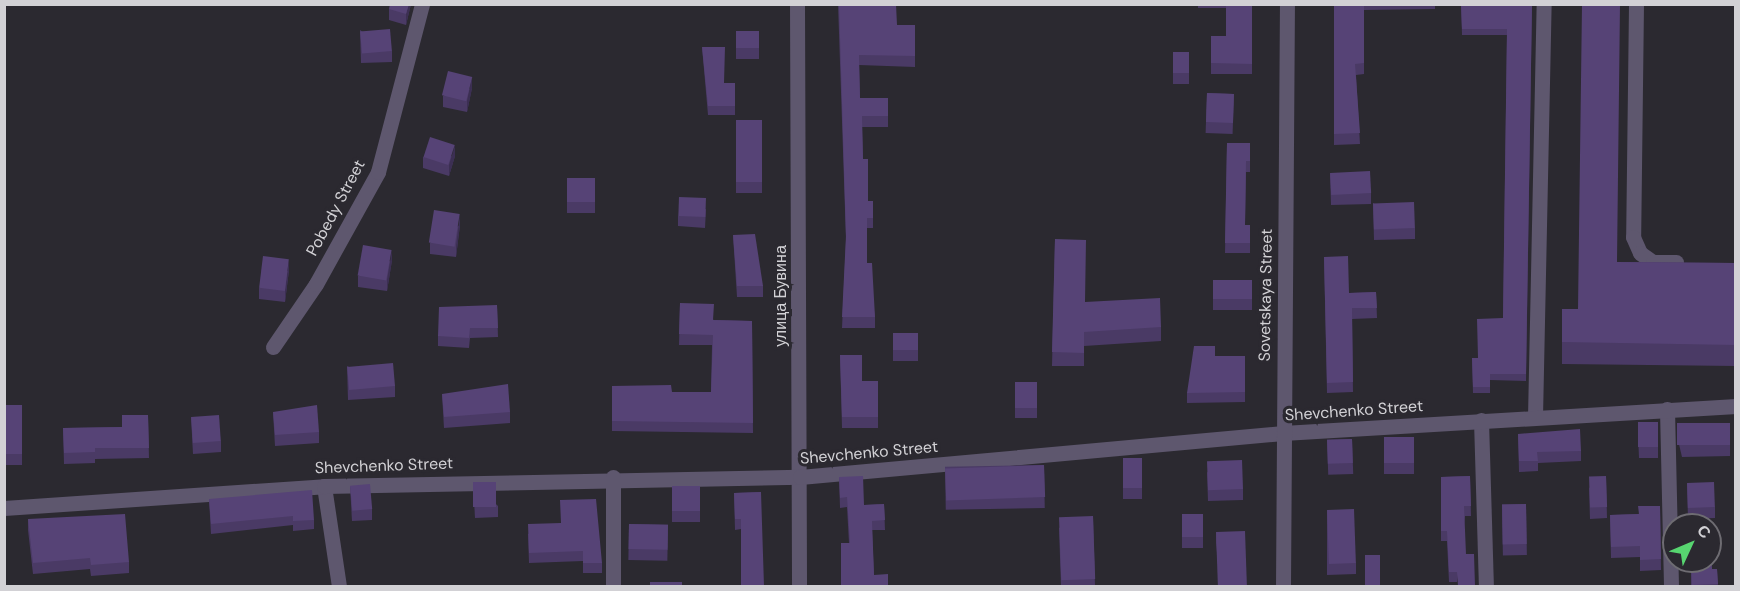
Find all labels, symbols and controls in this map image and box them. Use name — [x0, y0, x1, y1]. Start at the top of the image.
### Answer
street label: Pobedy Street — [303, 157, 369, 259]
street label: Sovetskaya Street — [1255, 228, 1277, 362]
street label: улица Бувина — [771, 245, 791, 347]
street label: Shevchenko Street — [1284, 397, 1424, 425]
street label: Shevchenko Street — [799, 437, 939, 469]
street label: Shevchenko Street — [314, 454, 454, 478]
north arrow — [1662, 513, 1722, 573]
text: С — [1692, 520, 1715, 543]

